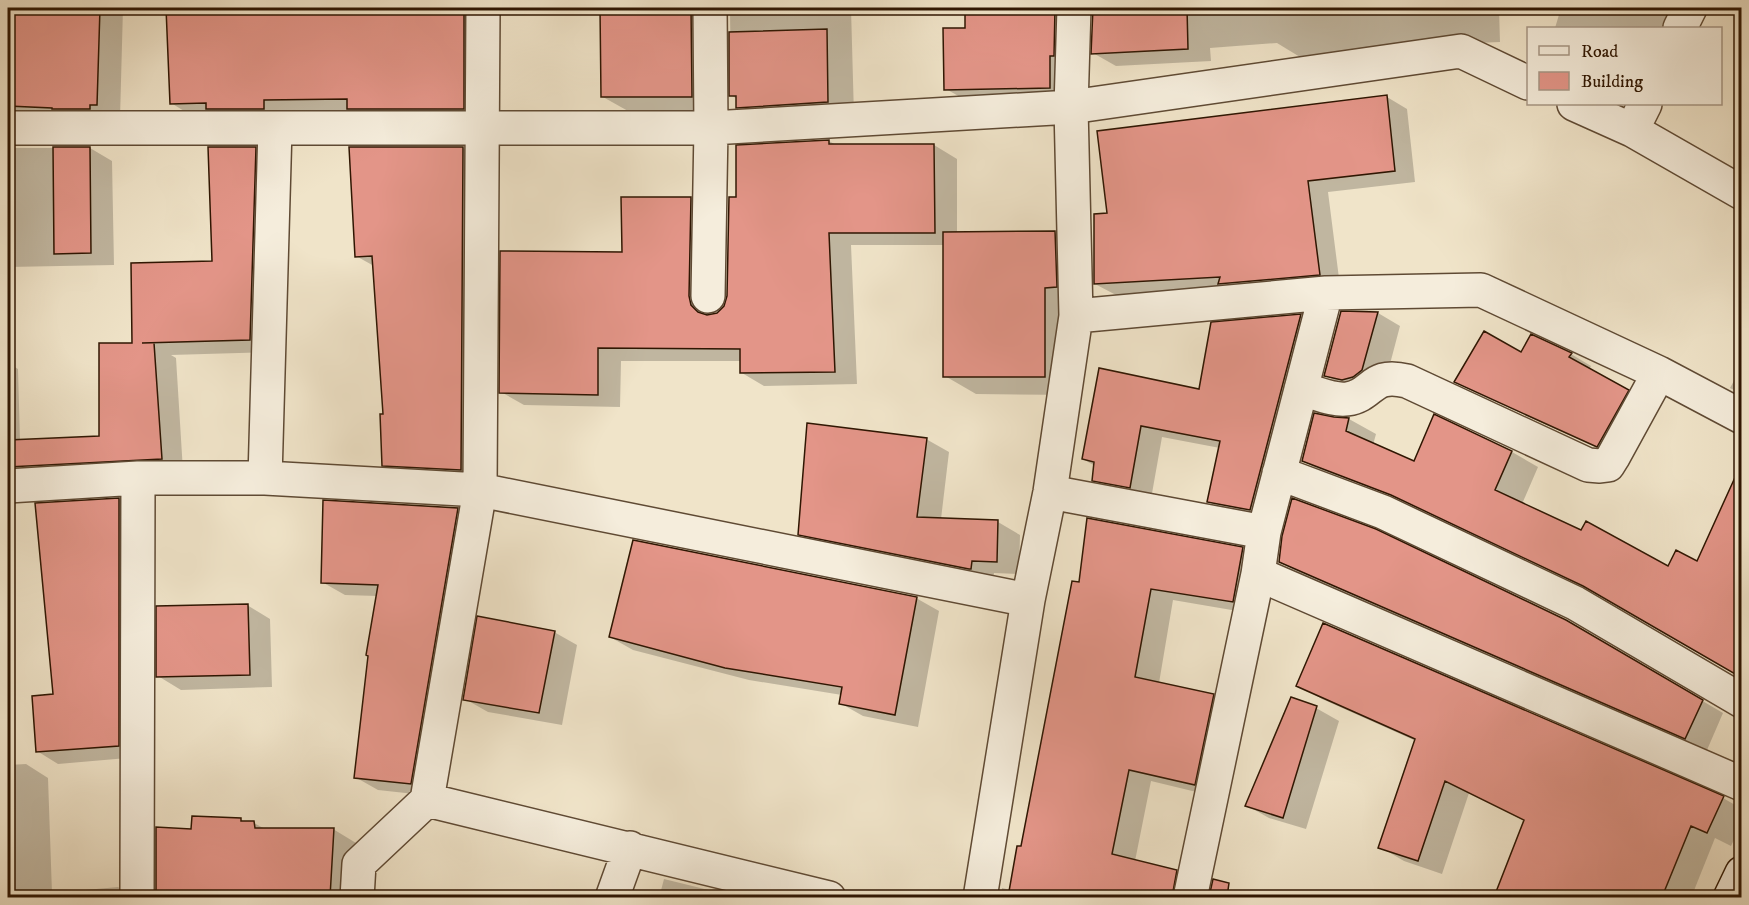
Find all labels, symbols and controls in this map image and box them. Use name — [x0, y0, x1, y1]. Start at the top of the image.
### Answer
legend — [1527, 27, 1722, 105]
text: Road — [1581, 41, 1618, 63]
text: Building — [1581, 71, 1643, 93]

